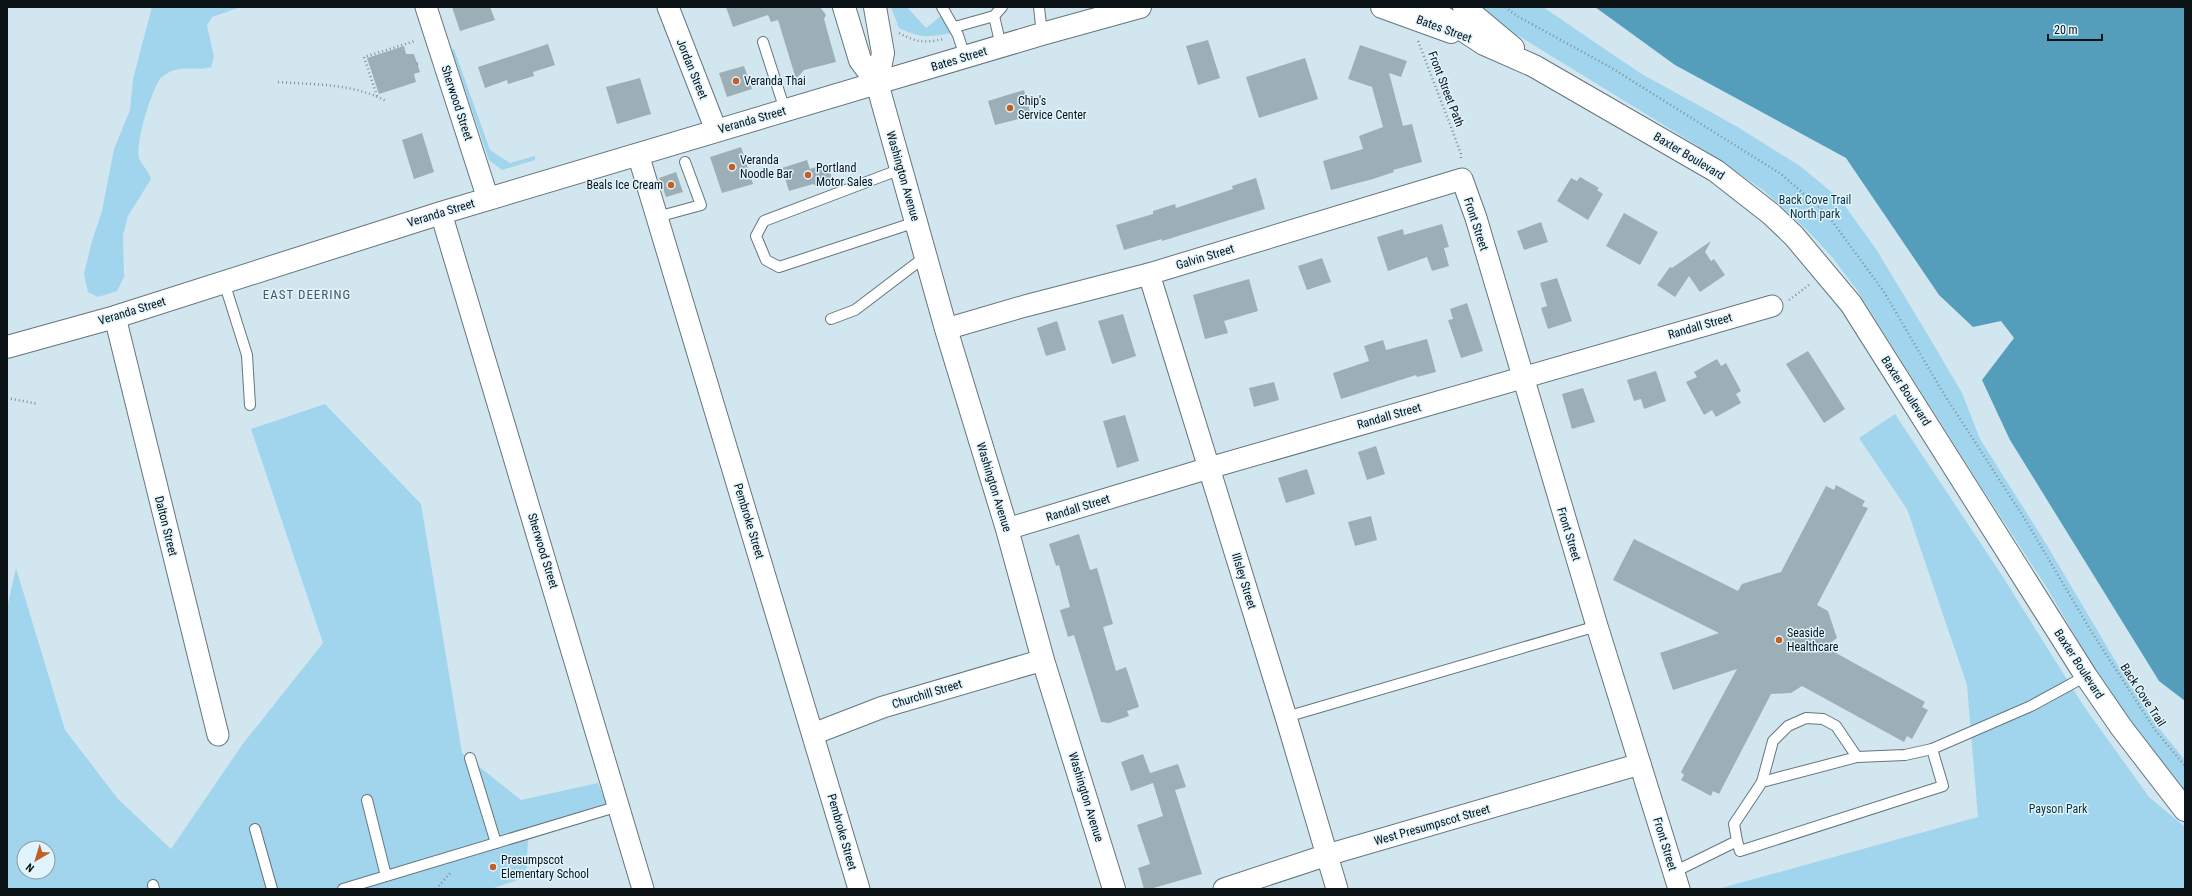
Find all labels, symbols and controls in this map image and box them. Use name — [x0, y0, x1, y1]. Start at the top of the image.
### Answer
street label: Bates Street — [1414, 13, 1474, 46]
scale bar — [2048, 16, 2102, 42]
text: 20 m — [2054, 23, 2078, 37]
street label: Jordan Street — [674, 37, 711, 102]
street label: Bates Street — [929, 44, 989, 74]
street label: Front Street Path — [1425, 49, 1467, 129]
street label: Sherwood Street — [438, 64, 476, 143]
place label: Veranda Thai — [744, 74, 806, 88]
marker: Veranda Thai — [731, 76, 741, 86]
place label: Chip's Service Center — [1018, 94, 1087, 122]
marker: Chip's Service Center — [1005, 103, 1015, 113]
street label: Veranda Street — [717, 104, 788, 136]
street label: Washington Avenue — [883, 129, 923, 223]
street label: Baxter Boulevard — [1651, 129, 1727, 183]
place label: Veranda Noodle Bar — [740, 153, 793, 181]
place label: Portland Motor Sales — [816, 161, 873, 189]
marker: Veranda Noodle Bar — [727, 162, 737, 172]
marker: Portland Motor Sales — [803, 170, 813, 180]
place label: Beals Ice Cream — [586, 178, 663, 192]
marker: Beals Ice Cream — [666, 180, 676, 190]
park label: Back Cove Trail North park — [1779, 193, 1851, 221]
street label: Front Street — [1461, 195, 1491, 253]
street label: Veranda Street — [406, 196, 477, 230]
street label: Galvin Street — [1174, 241, 1236, 272]
district label: EAST DEERING — [263, 287, 351, 302]
street label: Veranda Street — [97, 294, 168, 328]
street label: Randall Street — [1666, 310, 1734, 342]
street label: Baxter Boulevard — [1878, 354, 1934, 428]
street label: Randall Street — [1355, 400, 1423, 432]
street label: Washington Avenue — [974, 440, 1014, 534]
street label: Pembroke Street — [731, 481, 767, 561]
street label: Randall Street — [1044, 492, 1112, 524]
street label: Dalton Street — [152, 494, 180, 558]
street label: Front Street — [1554, 505, 1584, 563]
street label: Sherwood Street — [525, 512, 561, 591]
street label: Illsley Street — [1229, 551, 1259, 611]
place label: Seaside Healthcare — [1787, 626, 1839, 654]
street label: Baxter Boulevard — [2051, 627, 2107, 701]
marker: Seaside Healthcare — [1774, 635, 1784, 645]
street label: Back Cove Trail — [2117, 661, 2169, 729]
street label: Churchill Street — [890, 677, 964, 711]
street label: Washington Avenue — [1066, 750, 1106, 844]
street label: Pembroke Street — [824, 792, 860, 872]
street label: West Presumpscot Street — [1372, 802, 1492, 848]
park label: Payson Park — [2029, 802, 2088, 816]
street label: Front Street — [1650, 815, 1680, 873]
north arrow — [16, 840, 56, 880]
place label: Presumpscot Elementary School — [501, 853, 589, 881]
text: N — [23, 860, 37, 875]
marker: Presumpscot Elementary School — [488, 862, 498, 872]

